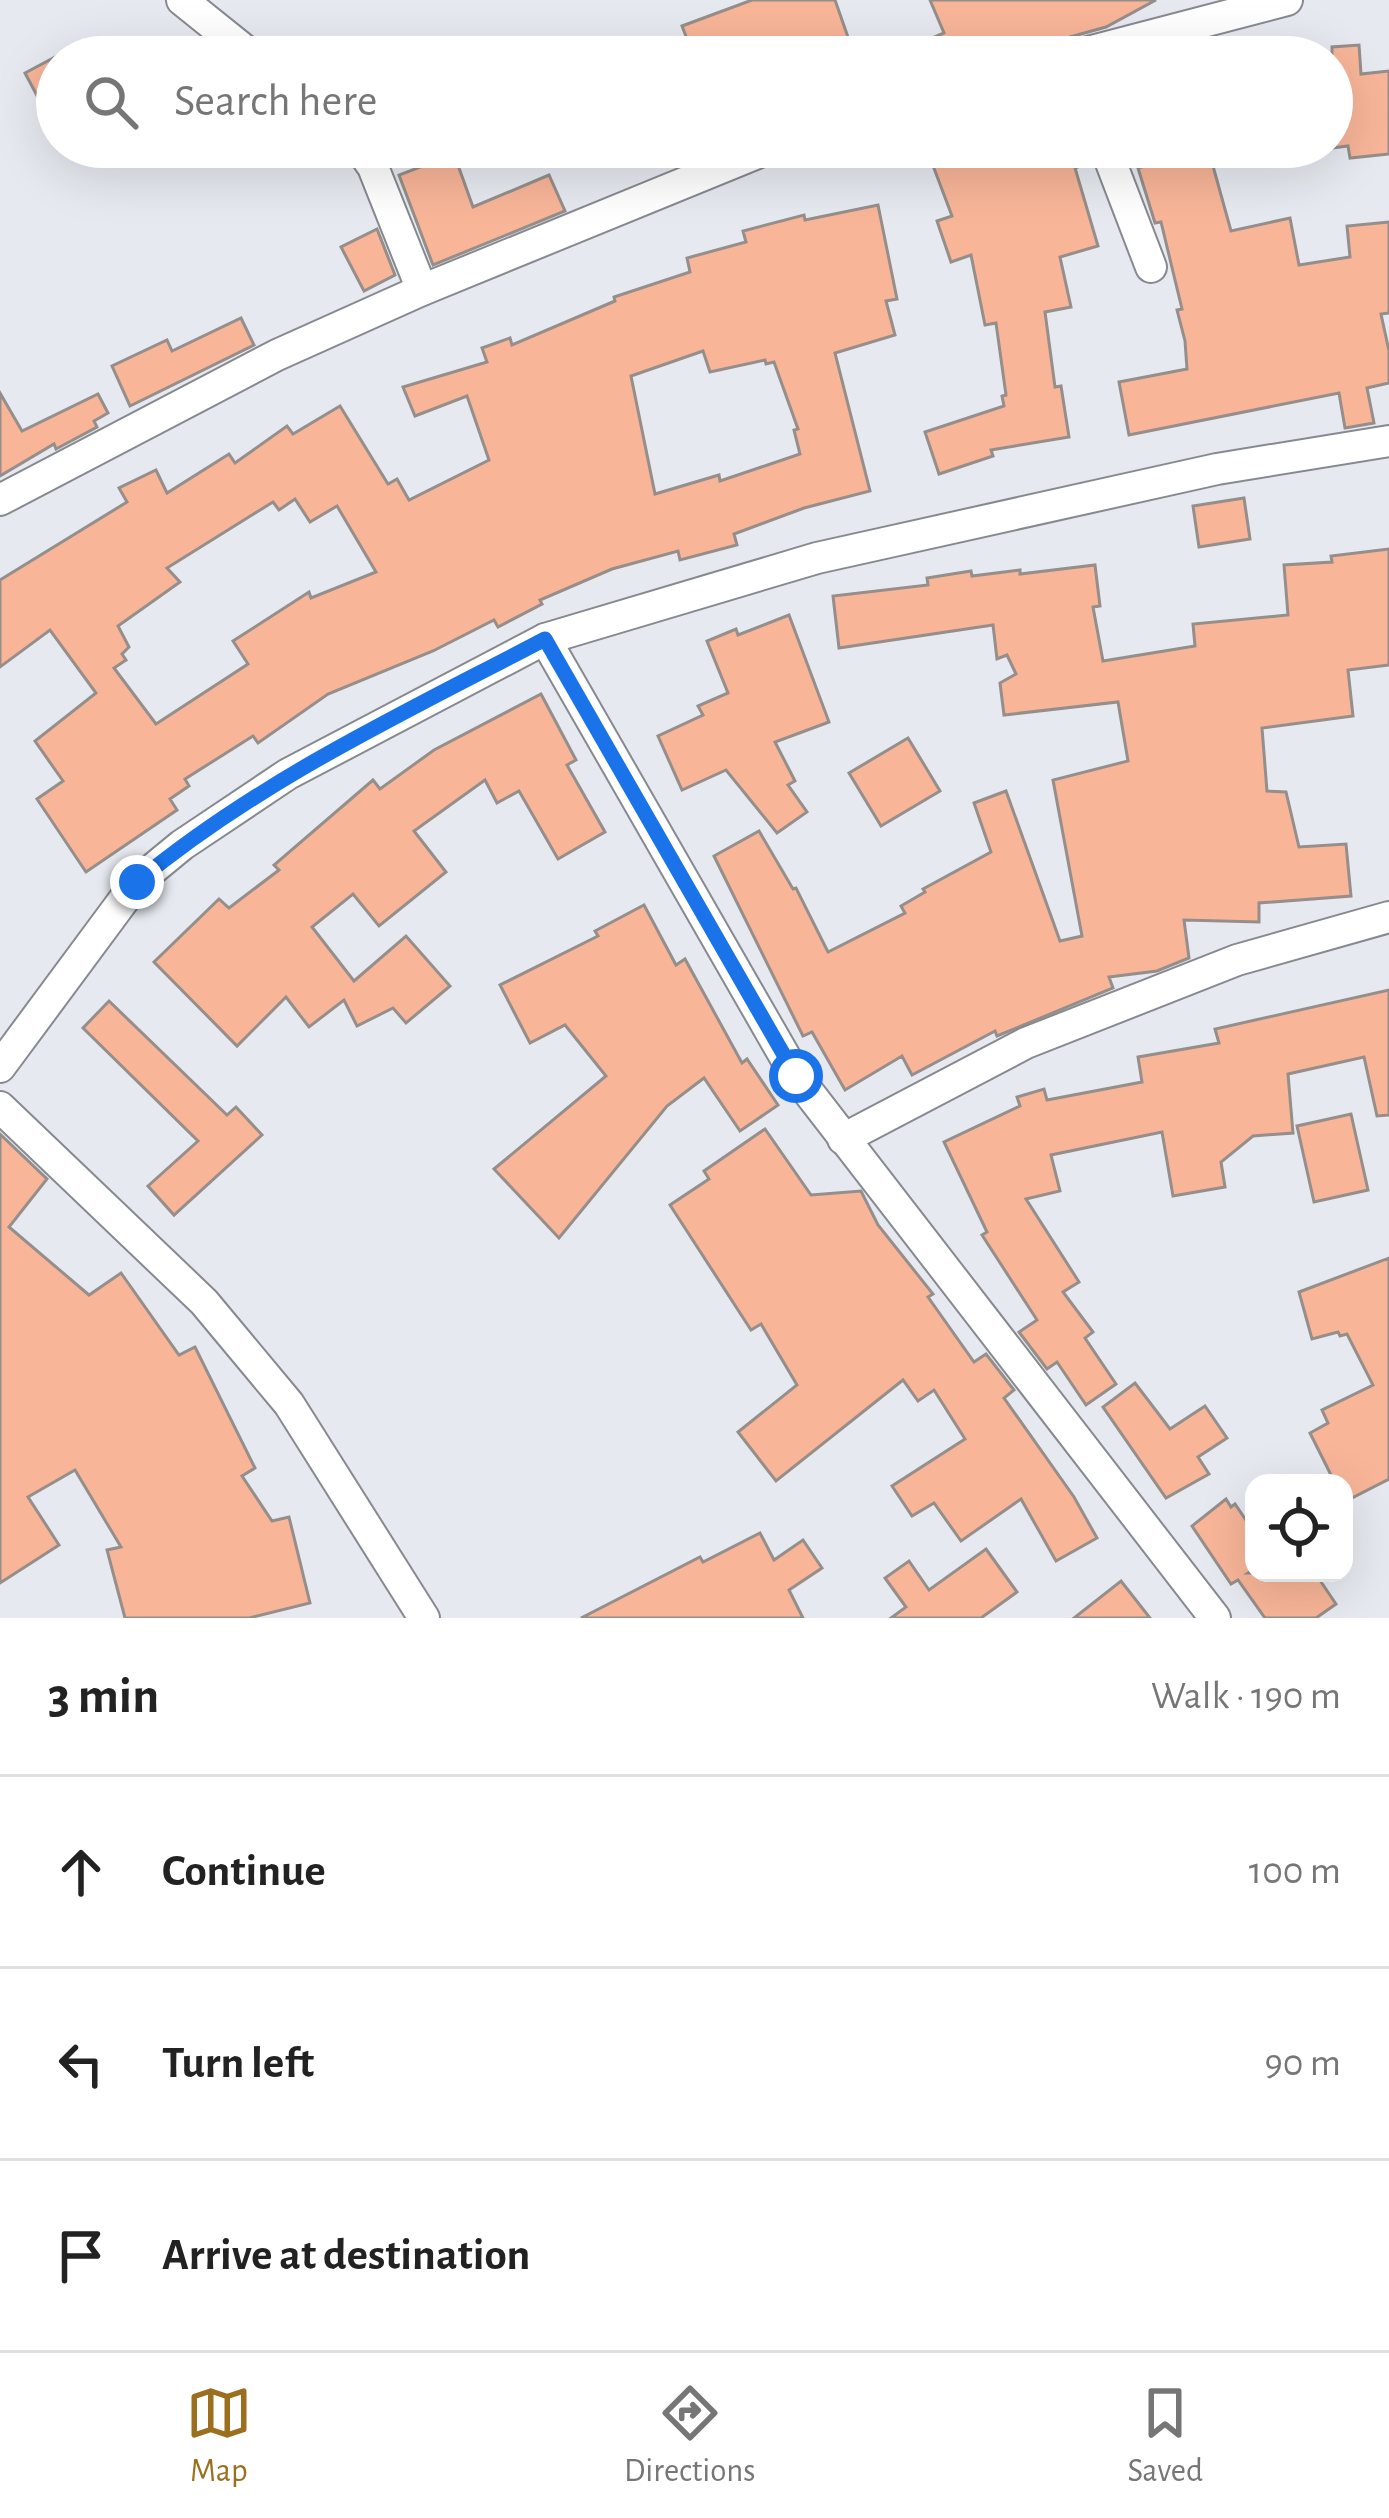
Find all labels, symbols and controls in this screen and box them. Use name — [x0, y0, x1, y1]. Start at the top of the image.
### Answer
search box — [36, 36, 1353, 168]
icon: search — [78, 69, 144, 135]
text: Search here — [174, 79, 377, 124]
route end — [110, 855, 164, 909]
route start — [769, 1049, 823, 1103]
map controls — [1245, 1474, 1353, 1582]
button: locate — [1245, 1474, 1353, 1582]
text: 3 min — [48, 1671, 159, 1722]
text: Walk · 190 m — [1151, 1677, 1341, 1716]
icon: ahead — [48, 1839, 114, 1905]
text: Continue — [162, 1849, 326, 1894]
text: 100 m — [1249, 1852, 1341, 1891]
icon: left — [48, 2031, 114, 2097]
text: Turn left — [162, 2041, 314, 2086]
text: 90 m — [1264, 2044, 1341, 2083]
icon: arrive — [48, 2223, 114, 2289]
text: Arrive at destination — [162, 2233, 530, 2278]
tab: Map — [186, 2380, 252, 2492]
tab: Directions — [624, 2380, 755, 2492]
tab: Saved — [1127, 2380, 1203, 2492]

